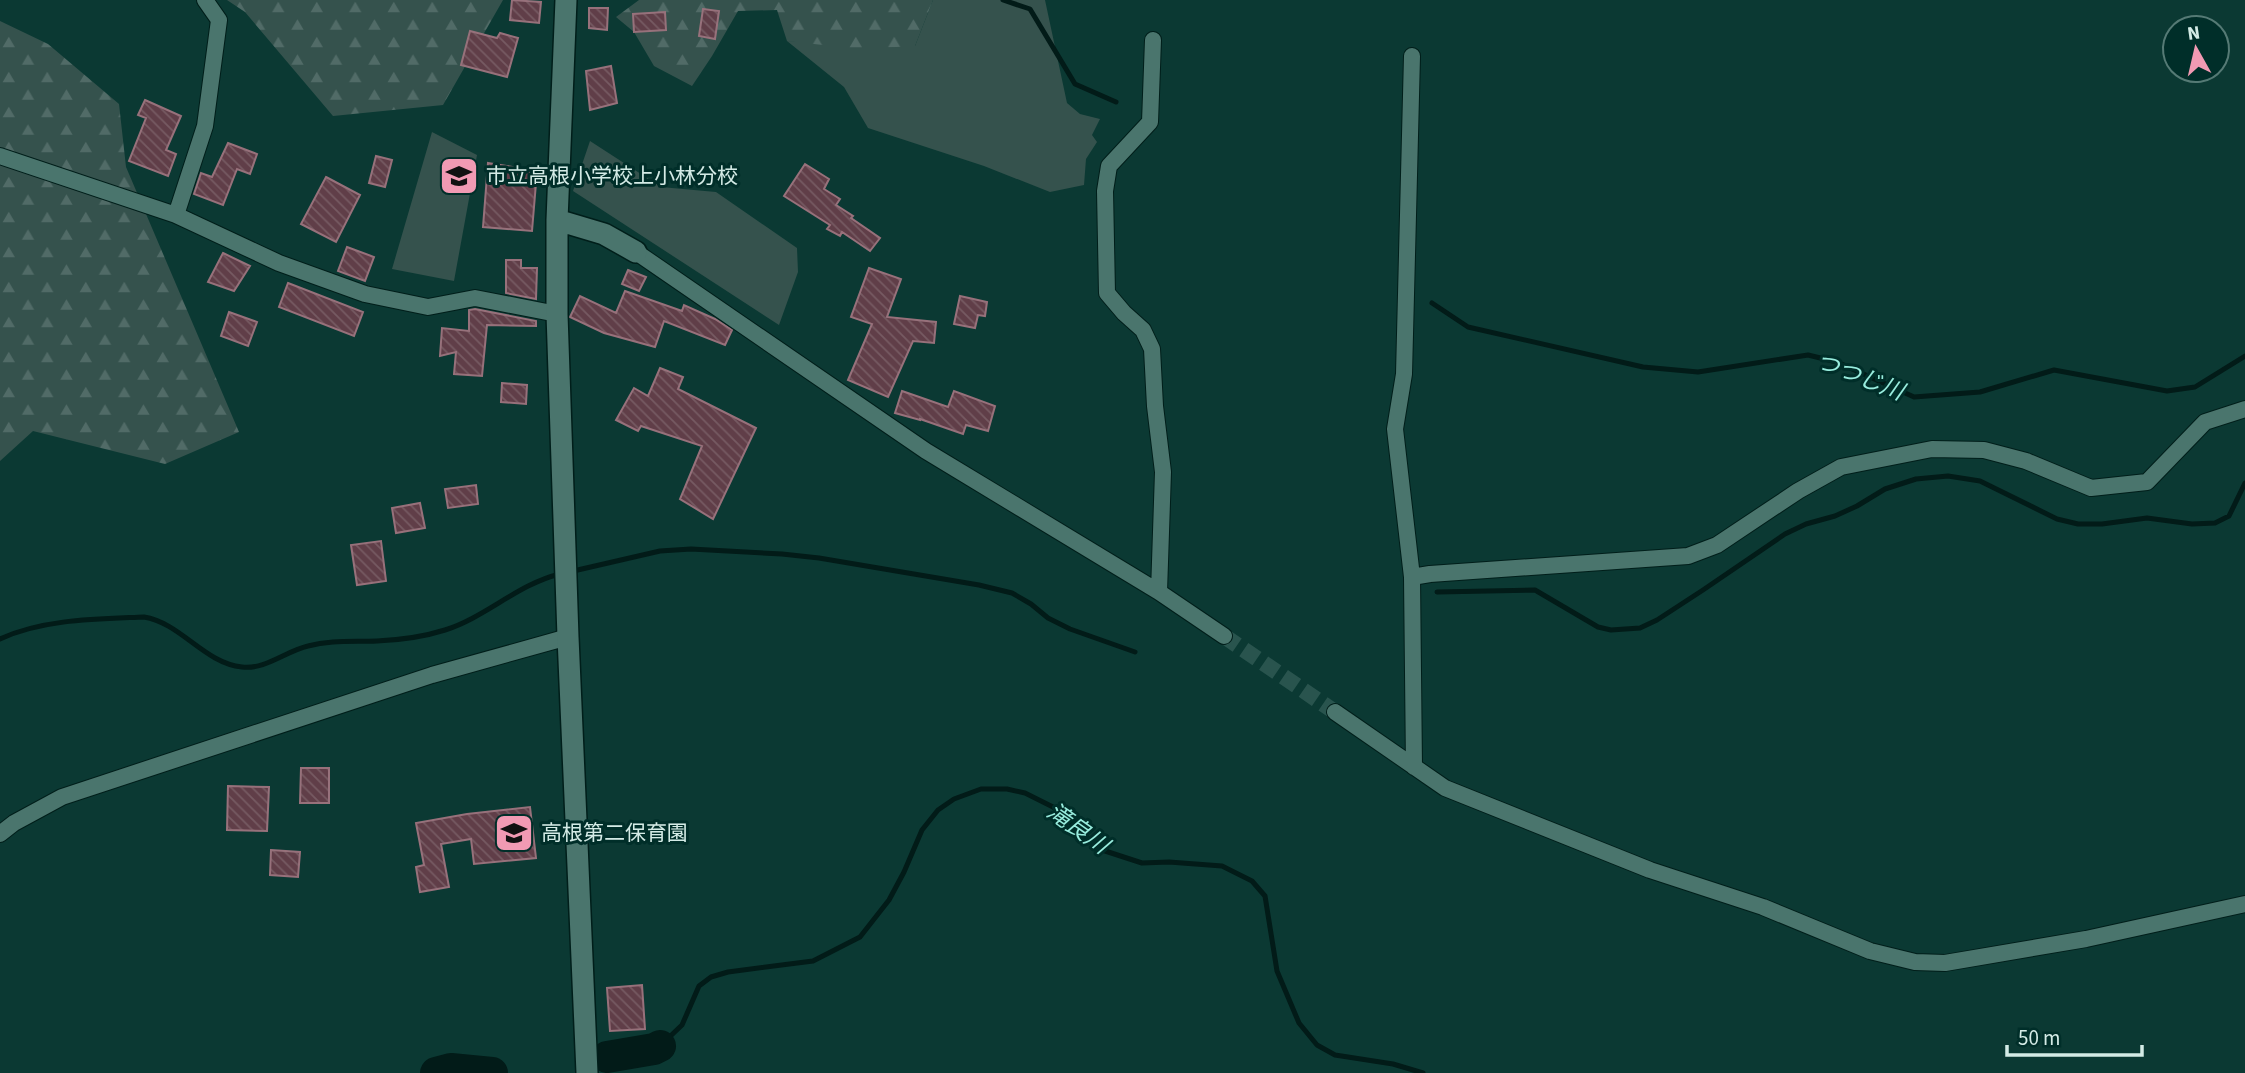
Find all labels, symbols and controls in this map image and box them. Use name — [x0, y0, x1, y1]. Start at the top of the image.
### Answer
north arrow — [2161, 14, 2231, 84]
text: N — [2186, 19, 2202, 48]
school or university icon: 市立高根小学校上小林分校 — [438, 155, 480, 197]
place label: 市立高根小学校上小林分校 — [486, 161, 738, 191]
water label: つつじ川 — [1811, 345, 1911, 409]
water label: 滝良川 — [1040, 795, 1118, 863]
school or university icon: 高根第二保育園 — [493, 812, 535, 854]
place label: 高根第二保育園 — [541, 818, 688, 848]
scale bar — [2007, 1014, 2142, 1058]
text: 50 m — [2018, 1023, 2060, 1053]

